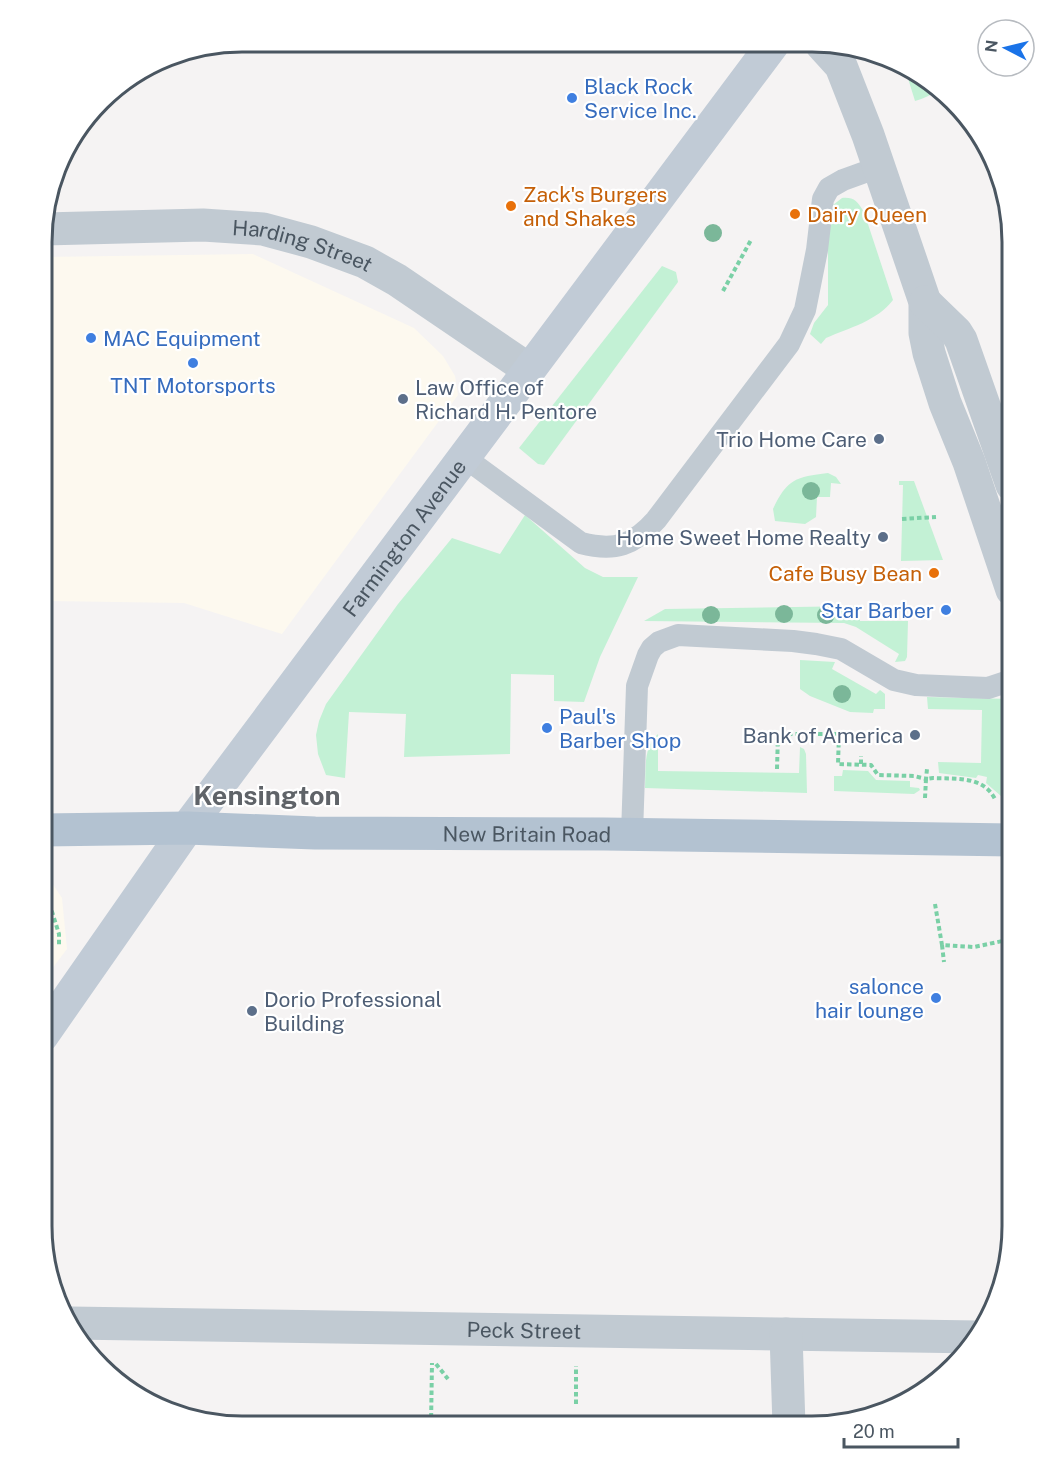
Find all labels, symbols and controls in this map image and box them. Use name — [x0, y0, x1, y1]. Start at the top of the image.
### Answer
north arrow — [976, 18, 1036, 78]
text: N — [981, 39, 1002, 54]
place label: Black Rock Service Inc. — [584, 74, 697, 123]
marker: Black Rock Service Inc. — [565, 91, 579, 105]
place label: Zack's Burgers and Shakes — [523, 182, 667, 231]
marker: Zack's Burgers and Shakes — [504, 199, 518, 213]
place label: Dairy Queen — [807, 202, 927, 227]
marker: Dairy Queen — [788, 207, 802, 221]
street label: Harding Street — [231, 214, 377, 276]
place label: MAC Equipment — [103, 326, 261, 351]
marker: MAC Equipment — [84, 331, 98, 345]
marker: TNT Motorsports — [186, 356, 200, 370]
place label: TNT Motorsports — [110, 373, 276, 398]
place label: Law Office of Richard H. Pentore — [415, 375, 597, 424]
marker: Law Office of Richard H. Pentore — [396, 392, 410, 406]
place label: Trio Home Care — [716, 427, 867, 452]
marker: Trio Home Care — [872, 432, 886, 446]
street label: Farmington Avenue — [337, 454, 471, 621]
place label: Home Sweet Home Realty — [616, 525, 871, 550]
marker: Home Sweet Home Realty — [876, 530, 890, 544]
place label: Cafe Busy Bean — [769, 561, 922, 586]
marker: Cafe Busy Bean — [927, 566, 941, 580]
place label: Star Barber — [821, 598, 934, 623]
marker: Star Barber — [939, 603, 953, 617]
place label: Paul's Barber Shop — [559, 704, 681, 753]
marker: Paul's Barber Shop — [540, 721, 554, 735]
place label: Bank of America — [742, 723, 903, 748]
marker: Bank of America — [908, 728, 922, 742]
district label: Kensington — [193, 779, 341, 811]
street label: New Britain Road — [443, 821, 611, 847]
place label: salonce hair lounge — [815, 974, 924, 1023]
place label: Dorio Professional Building — [264, 987, 442, 1036]
marker: salonce hair lounge — [929, 991, 943, 1005]
marker: Dorio Professional Building — [245, 1004, 259, 1018]
street label: Peck Street — [466, 1317, 581, 1343]
scale bar — [844, 1411, 958, 1449]
text: 20 m — [853, 1421, 895, 1442]

